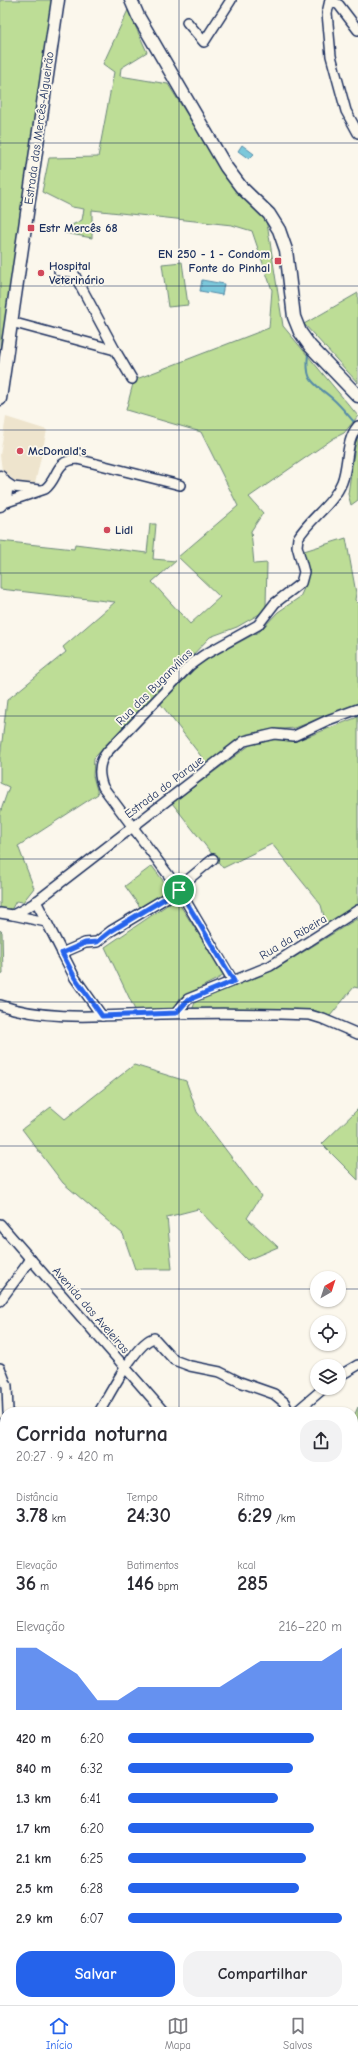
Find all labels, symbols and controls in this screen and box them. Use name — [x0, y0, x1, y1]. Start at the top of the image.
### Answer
street label: Estrada das Mercês-Algueirão — [21, 51, 57, 205]
place label: Estr Mercês 68 — [39, 221, 118, 235]
marker: Estr Mercês 68 — [26, 223, 36, 233]
place label: EN 250 - 1 - Condom Fonte do Pinhal — [158, 247, 270, 275]
marker: EN 250 - 1 - Condom Fonte do Pinhal — [273, 256, 283, 266]
place label: Hospital Veterinário — [49, 259, 105, 287]
marker: Hospital Veterinário — [36, 268, 46, 278]
place label: McDonald's — [28, 444, 86, 458]
marker: McDonald's — [15, 446, 25, 456]
place label: Lidl — [115, 523, 133, 537]
marker: Lidl — [102, 525, 112, 535]
street label: Rua das Buganvílias — [113, 646, 195, 728]
street label: Estrada do Parque — [122, 753, 206, 821]
pin — [162, 873, 196, 907]
icon: arrive — [168, 879, 190, 901]
street label: Rua da Ribeira — [257, 911, 329, 963]
street label: Avenida das Aveleiras — [50, 1264, 132, 1356]
north arrow — [310, 1271, 346, 1307]
map controls — [310, 1271, 346, 1395]
button: locate — [310, 1315, 346, 1351]
button: layers — [310, 1359, 346, 1395]
button: share — [300, 1420, 342, 1462]
text: Corrida noturna — [16, 1421, 168, 1447]
text: 20:27 · 9 × 420 m — [16, 1449, 114, 1464]
text: Distância — [16, 1491, 58, 1504]
text: Tempo — [127, 1491, 158, 1504]
text: Ritmo — [237, 1491, 264, 1504]
text: 3.78 — [16, 1504, 48, 1527]
text: 24:30 — [127, 1504, 171, 1527]
text: 6:29 — [237, 1504, 272, 1527]
text: km — [48, 1512, 66, 1525]
text: /km — [272, 1512, 295, 1525]
text: Elevação — [16, 1559, 57, 1572]
text: Batimentos — [127, 1559, 179, 1572]
text: kcal — [237, 1559, 256, 1572]
text: 36 — [16, 1572, 36, 1595]
text: 146 — [127, 1572, 154, 1595]
text: 285 — [237, 1572, 268, 1595]
text: m — [36, 1580, 49, 1593]
text: bpm — [154, 1580, 179, 1593]
text: Elevação — [16, 1619, 65, 1634]
text: 216–220 m — [279, 1619, 342, 1634]
text: 420 m — [16, 1731, 51, 1746]
text: 6:20 — [80, 1731, 104, 1746]
text: 840 m — [16, 1761, 51, 1776]
text: 6:32 — [80, 1761, 103, 1776]
text: 1.3 km — [16, 1791, 51, 1806]
text: 6:41 — [80, 1791, 101, 1806]
text: 1.7 km — [16, 1821, 51, 1836]
text: 6:20 — [80, 1821, 104, 1836]
text: 2.1 km — [16, 1851, 51, 1866]
text: 6:25 — [80, 1851, 103, 1866]
text: 2.5 km — [16, 1881, 53, 1896]
text: 6:28 — [80, 1881, 103, 1896]
text: 2.9 km — [16, 1911, 53, 1926]
text: 6:07 — [80, 1911, 103, 1926]
button: Salvar — [16, 1951, 175, 1997]
button: Compartilhar — [183, 1951, 342, 1997]
tab: Início — [46, 2015, 73, 2052]
tab: Mapa — [165, 2015, 191, 2052]
tab: Salvos — [283, 2015, 312, 2052]

